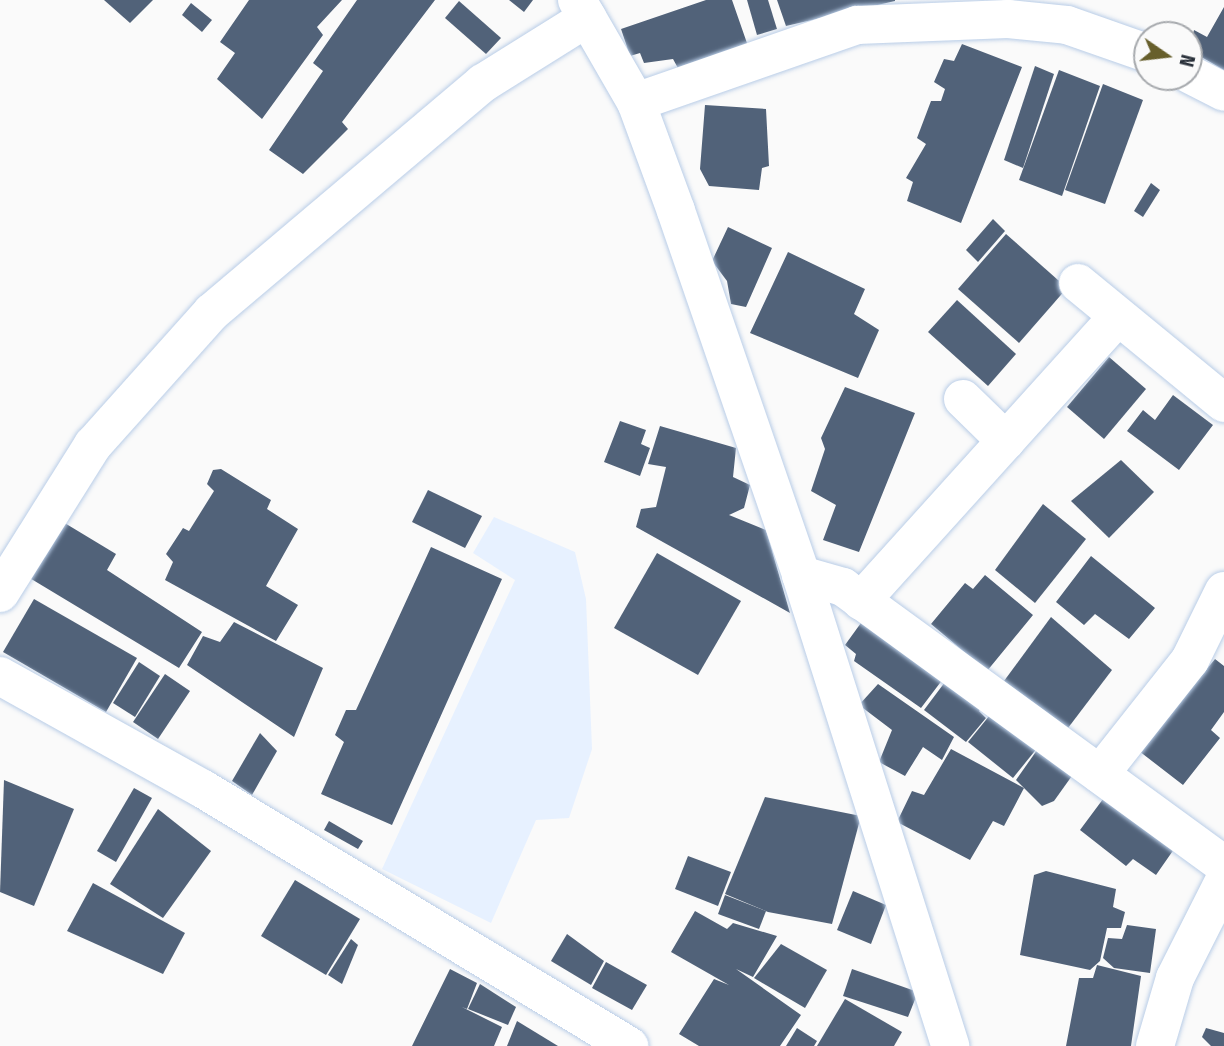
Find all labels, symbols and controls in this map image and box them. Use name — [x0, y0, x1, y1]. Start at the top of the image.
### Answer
north arrow — [1133, 21, 1203, 91]
text: N — [1174, 52, 1199, 69]

